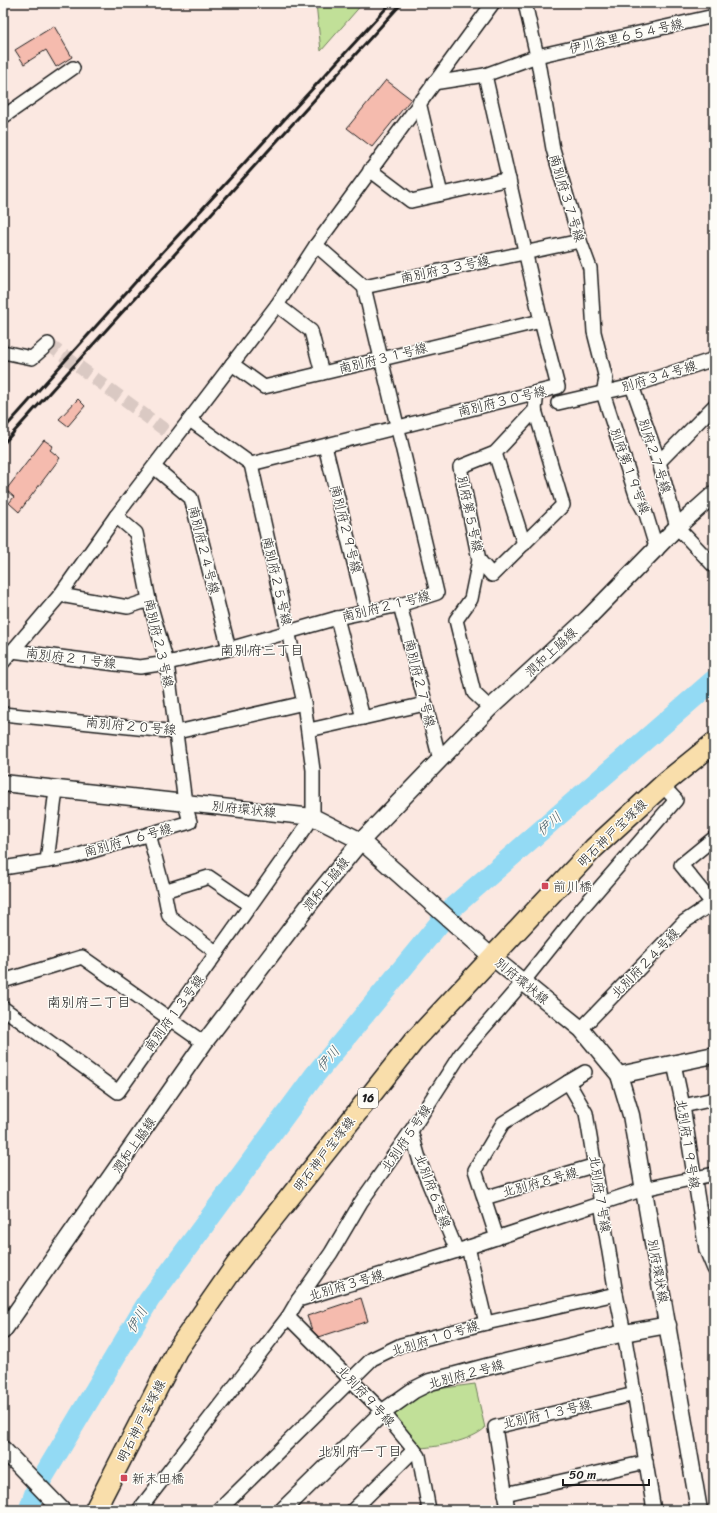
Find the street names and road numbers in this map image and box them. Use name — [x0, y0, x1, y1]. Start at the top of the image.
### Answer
street label: 伊川谷里６５４号線 — [566, 11, 687, 60]
street label: 南別府３７号線 — [543, 151, 592, 246]
street label: 南別府３３号線 — [398, 248, 493, 290]
street label: 南別府３１号線 — [336, 336, 431, 380]
street label: 別府３４号線 — [618, 353, 701, 398]
street label: 南別府３０号線 — [455, 379, 550, 423]
street label: 別府２７号線 — [632, 415, 678, 498]
street label: 別府第１９号線 — [604, 424, 657, 519]
street label: 別府第５号線 — [451, 473, 490, 556]
street label: 南別府２９号線 — [324, 482, 368, 577]
street label: 南別府２４号線 — [182, 503, 226, 598]
street label: 南別府２５号線 — [256, 534, 299, 629]
street label: 南別府２１号線 — [339, 584, 434, 628]
street label: 南別府２３号線 — [138, 596, 181, 691]
street label: 潤和上脇線 — [519, 621, 583, 683]
street label: 南別府２７号線 — [398, 636, 442, 731]
street label: 南別府２１号線 — [24, 641, 119, 675]
street label: 南別府２０号線 — [85, 711, 178, 742]
street label: 明石神戸宝塚線 — [571, 792, 653, 873]
street label: 別府環状線 — [210, 794, 279, 824]
street label: 南別府１６号線 — [81, 816, 176, 864]
street label: 潤和上脇線 — [297, 851, 356, 917]
street label: 北別府２４号線 — [605, 922, 686, 1004]
street label: 別府環状線 — [489, 952, 555, 1011]
street label: 南別府１３号線 — [138, 969, 211, 1057]
road number: 16 — [358, 1088, 378, 1108]
street label: 北別府１９号線 — [670, 1097, 707, 1192]
street label: 北別府５号線 — [375, 1098, 438, 1177]
street label: 明石神戸宝塚線 — [287, 1110, 362, 1197]
street label: 潤和上脇線 — [106, 1111, 163, 1178]
street label: 北別府６号線 — [408, 1150, 458, 1232]
street label: 北別府７号線 — [583, 1154, 618, 1235]
street label: 北別府８号線 — [499, 1160, 582, 1204]
street label: 別府環状線 — [641, 1237, 675, 1306]
street label: 北別府３号線 — [305, 1262, 388, 1307]
street label: 北別府１０号線 — [388, 1313, 483, 1362]
street label: 北別府２号線 — [425, 1353, 508, 1395]
street label: 北別府９号線 — [331, 1360, 402, 1433]
street label: 明石神戸宝塚線 — [110, 1374, 172, 1467]
street label: 北別府１３号線 — [500, 1392, 595, 1435]

